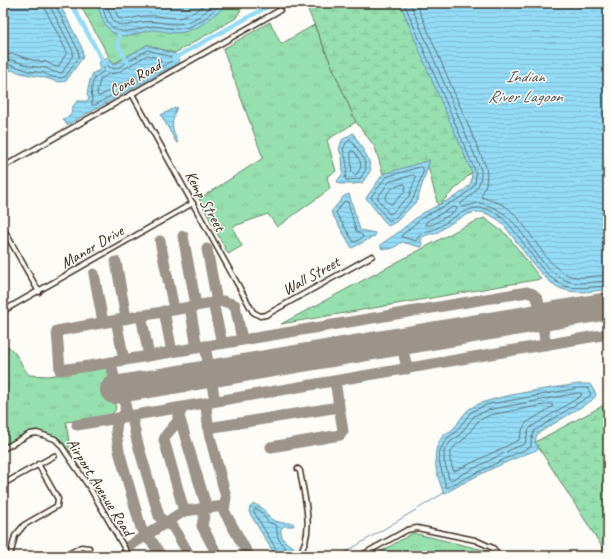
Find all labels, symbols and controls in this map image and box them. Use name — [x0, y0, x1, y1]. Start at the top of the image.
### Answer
street label: Cone Road — [106, 54, 167, 101]
water label: Indian River Lagoon — [488, 66, 563, 107]
street label: Kemp Street — [180, 167, 231, 236]
street label: Manor Drive — [57, 220, 129, 273]
street label: Wall Street — [279, 251, 345, 300]
street label: Airport Avenue Road — [62, 434, 139, 542]

